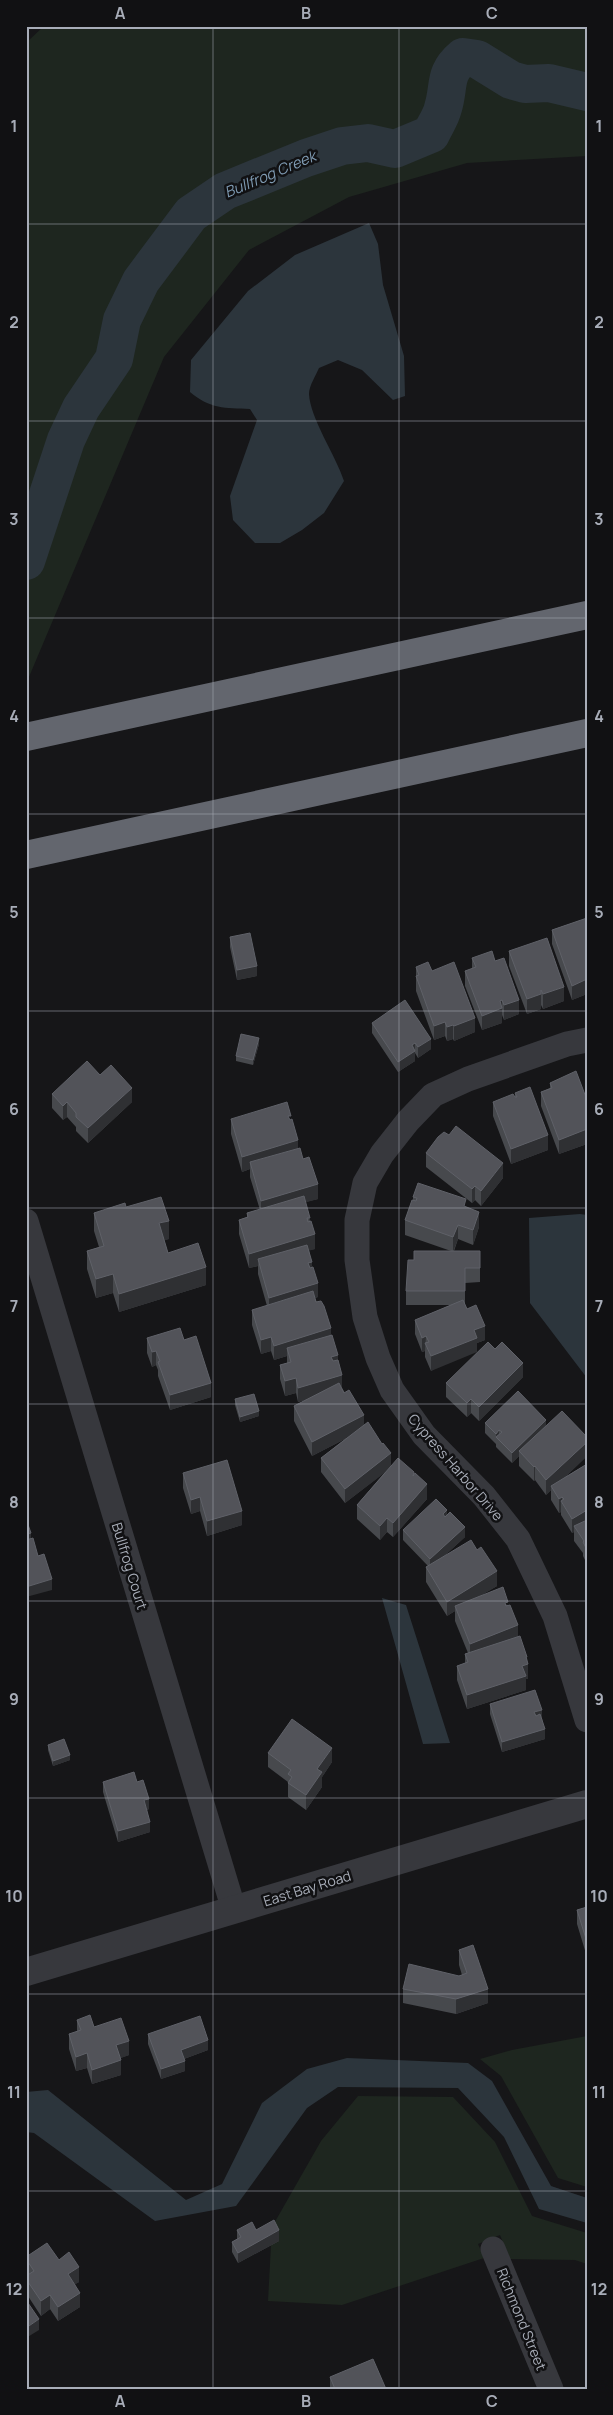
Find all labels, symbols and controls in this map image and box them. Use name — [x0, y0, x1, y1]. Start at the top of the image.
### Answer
text: A — [115, 2, 126, 24]
text: B — [301, 2, 311, 24]
text: C — [486, 2, 498, 24]
text: 1 — [10, 115, 18, 137]
text: 1 — [595, 115, 603, 137]
water label: Bullfrog Creek — [221, 144, 321, 203]
text: 2 — [9, 311, 19, 333]
text: 2 — [594, 311, 604, 333]
text: 3 — [9, 508, 19, 530]
text: 3 — [594, 508, 604, 530]
text: 4 — [9, 705, 19, 727]
text: 4 — [594, 705, 604, 727]
text: 5 — [9, 901, 19, 923]
text: 5 — [594, 901, 604, 923]
text: 6 — [9, 1098, 19, 1120]
text: 6 — [594, 1098, 604, 1120]
text: 7 — [10, 1295, 18, 1317]
text: 7 — [595, 1295, 603, 1317]
street label: Cypress Harbor Drive — [404, 1410, 508, 1524]
text: 8 — [9, 1491, 19, 1513]
text: 8 — [594, 1491, 604, 1513]
street label: Bullfrog Court — [108, 1520, 152, 1612]
text: 9 — [9, 1688, 19, 1710]
text: 9 — [594, 1688, 604, 1710]
street label: East Bay Road — [261, 1866, 353, 1910]
text: 10 — [5, 1885, 23, 1907]
text: 10 — [590, 1885, 608, 1907]
text: 11 — [7, 2081, 21, 2103]
text: 11 — [592, 2081, 606, 2103]
street label: Richmond Street — [493, 2265, 551, 2373]
text: 12 — [6, 2278, 22, 2300]
text: 12 — [591, 2278, 607, 2300]
text: A — [115, 2390, 126, 2412]
text: B — [301, 2390, 311, 2412]
text: C — [486, 2390, 498, 2412]

